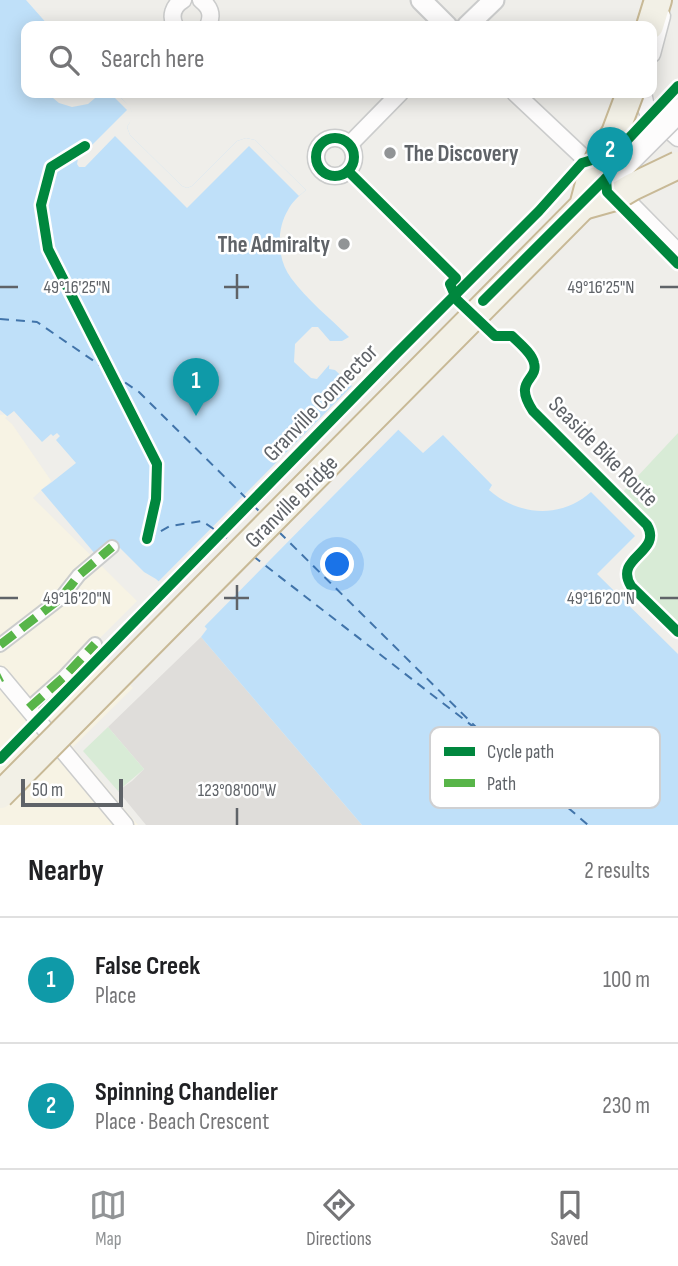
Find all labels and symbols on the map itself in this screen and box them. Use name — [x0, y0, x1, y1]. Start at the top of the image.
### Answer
pin: 2 — [587, 127, 633, 185]
place label: The Discovery — [404, 140, 519, 168]
marker: The Discovery — [382, 145, 398, 161]
place label: The Admiralty — [218, 231, 330, 259]
marker: The Admiralty — [336, 236, 352, 252]
text: 49°16'25"N — [44, 277, 110, 298]
text: 49°16'25"N — [568, 277, 634, 298]
street label: Granville Connector — [258, 338, 384, 467]
pin: 1 — [173, 358, 219, 416]
street label: Seaside Bike Route — [542, 391, 664, 513]
street label: Granville Bridge — [239, 449, 344, 554]
your location — [320, 547, 354, 581]
text: 49°16'20"N — [43, 588, 111, 609]
text: 49°16'20"N — [567, 588, 635, 609]
legend — [430, 727, 660, 808]
text: Cycle path — [487, 741, 554, 764]
text: Path — [487, 773, 516, 796]
scale bar — [21, 776, 122, 808]
text: 123°08'00"W — [198, 780, 277, 801]

